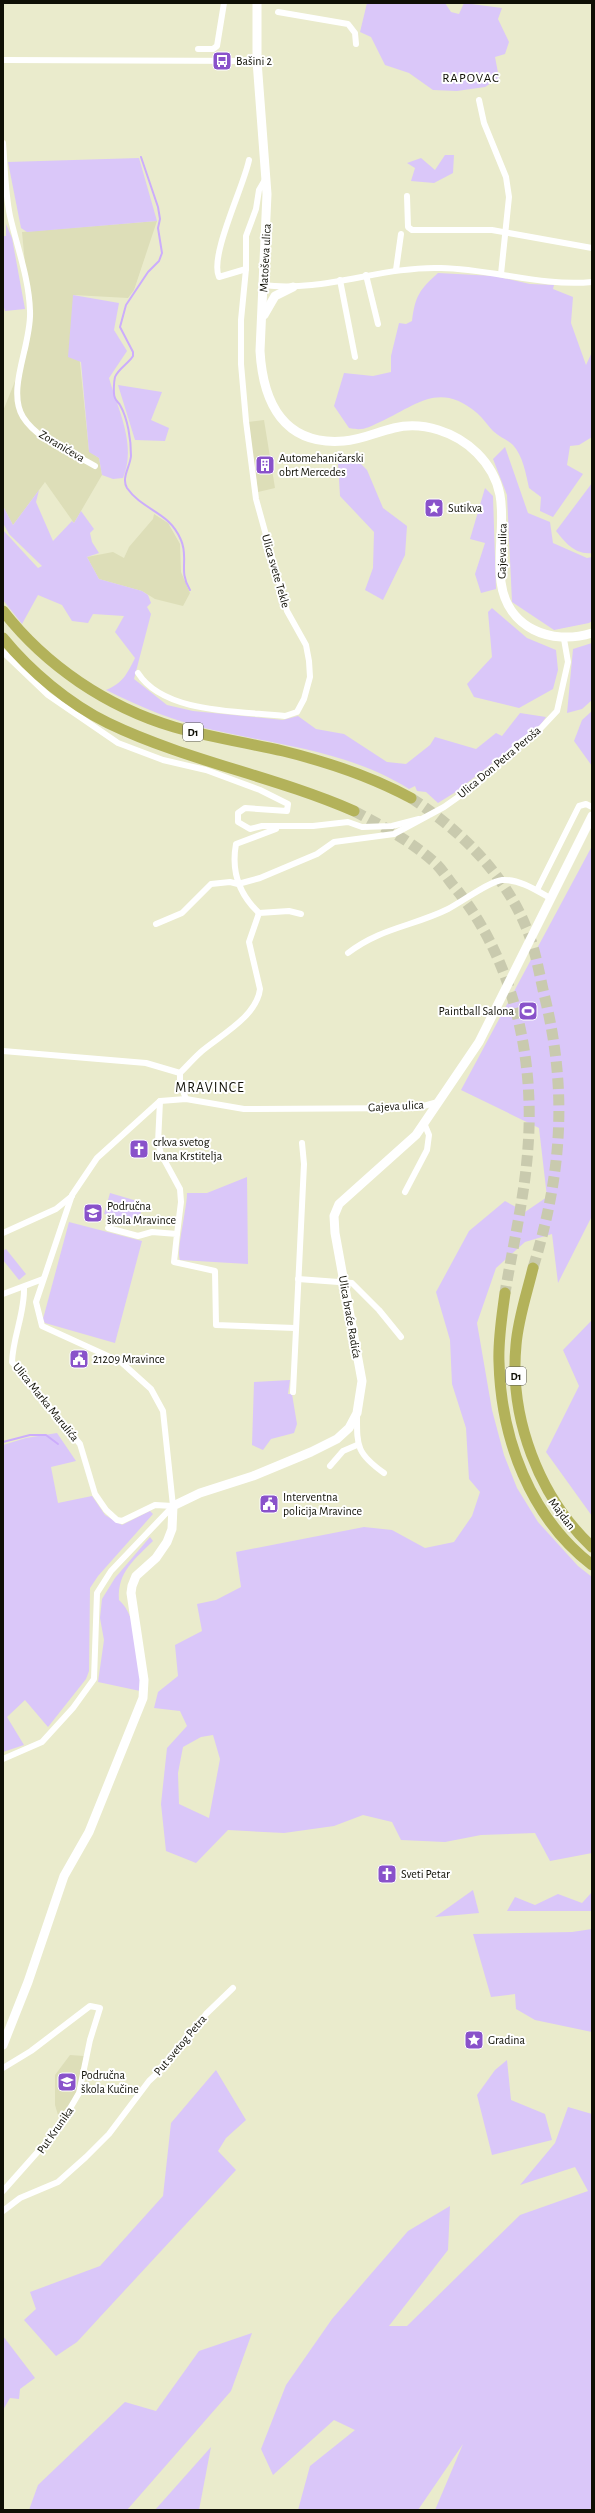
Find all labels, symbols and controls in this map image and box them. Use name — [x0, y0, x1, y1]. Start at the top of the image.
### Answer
bus stop icon: Bašini 2 — [211, 50, 233, 72]
place label: Bašini 2 — [236, 55, 272, 67]
district label: RAPOVAC — [442, 72, 500, 85]
street label: Matoševa ulica — [257, 223, 273, 293]
street label: Zoranićeva — [37, 428, 87, 464]
place label: Automehaničarski obrt Mercedes — [279, 452, 364, 478]
building icon: Automehaničarski obrt Mercedes — [254, 454, 276, 476]
place icon: Sutikva — [423, 497, 445, 519]
place label: Sutikva — [448, 502, 483, 514]
street label: Gajeva ulica — [496, 523, 509, 579]
street label: Ulica svete Tekle — [260, 533, 292, 609]
road number: D1 — [183, 723, 203, 741]
street label: Ulica Don Petra Peroša — [455, 724, 543, 800]
sports icon: Paintball Salona — [517, 1000, 539, 1022]
place label: Paintball Salona — [439, 1005, 514, 1017]
district label: MRAVINCE — [175, 1081, 245, 1095]
street label: Gajeva ulica — [368, 1099, 425, 1114]
place label: crkva svetog Ivana Krstitelja — [153, 1136, 223, 1163]
church icon: crkva svetog Ivana Krstitelja — [128, 1138, 150, 1160]
place label: Područna škola Mravince — [107, 1200, 176, 1226]
school or university icon: Područna škola Mravince — [82, 1202, 104, 1224]
street label: Ulica braće Radića — [337, 1275, 363, 1360]
public building icon: 21209 Mravince — [68, 1348, 90, 1370]
place label: 21209 Mravince — [93, 1353, 165, 1365]
street label: Ulica Marka Marulića — [11, 1360, 82, 1444]
road number: D1 — [506, 1367, 526, 1385]
place label: Interventna policija Mravince — [283, 1491, 362, 1518]
public building icon: Interventna policija Mravince — [258, 1493, 280, 1515]
street label: Majdan — [546, 1496, 578, 1533]
church icon: Sveti Petar — [376, 1863, 398, 1885]
place label: Sveti Petar — [401, 1868, 450, 1880]
street label: Put svetog Petra — [151, 2012, 209, 2077]
place icon: Gradina — [463, 2029, 485, 2051]
place label: Gradina — [488, 2034, 526, 2046]
place label: Područna škola Kučine — [81, 2069, 139, 2095]
school or university icon: Područna škola Kučine — [56, 2071, 78, 2093]
street label: Put Krunika — [35, 2104, 76, 2156]

